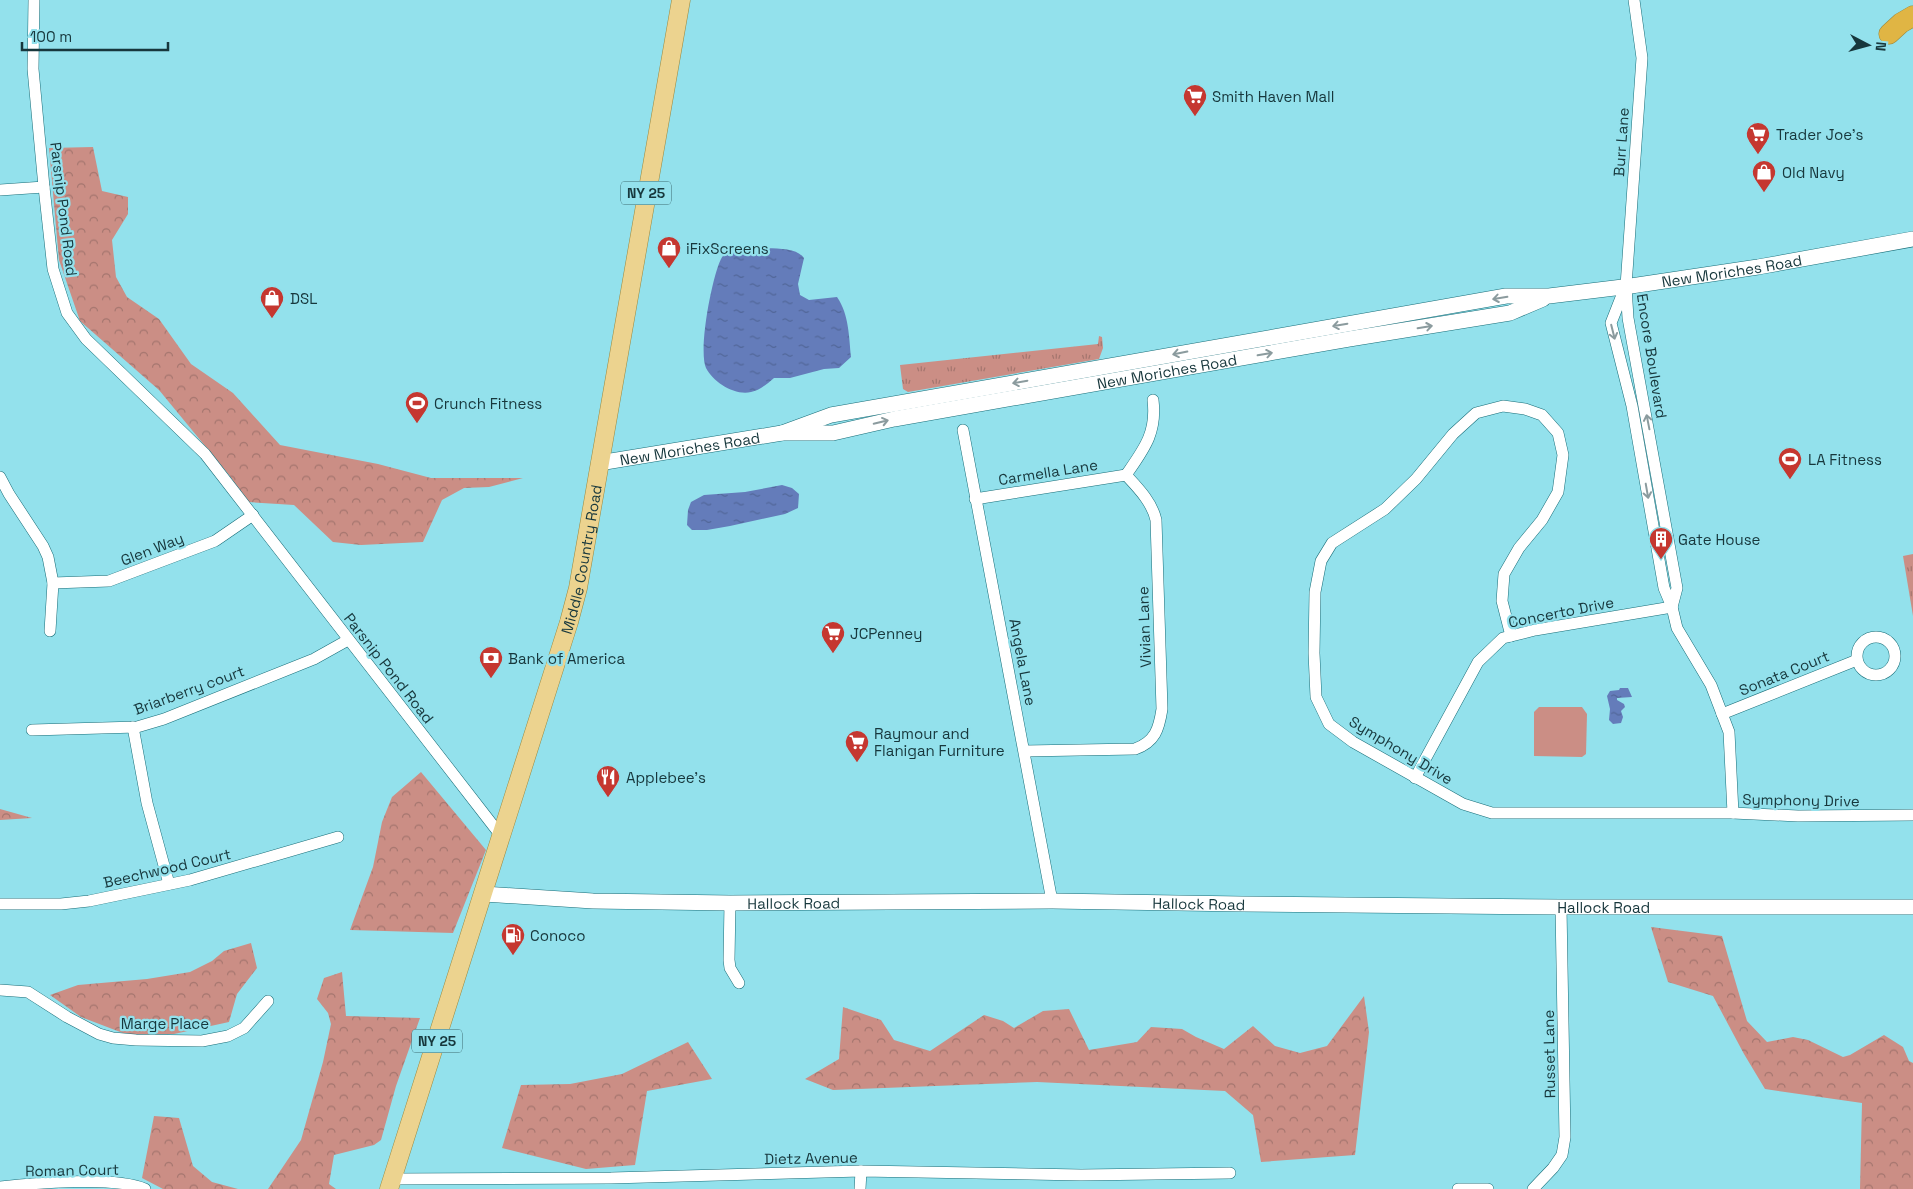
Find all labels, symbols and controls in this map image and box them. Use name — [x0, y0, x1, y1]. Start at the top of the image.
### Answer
scale bar — [22, 20, 169, 52]
north arrow — [1843, 20, 1893, 70]
text: 100 m — [30, 27, 72, 46]
text: N — [1871, 41, 1890, 52]
supermarket icon: Smith Haven Mall — [1182, 83, 1208, 117]
place label: Smith Haven Mall — [1212, 87, 1334, 106]
street label: Burr Lane — [1609, 107, 1633, 177]
supermarket icon: Trader Joe's — [1745, 121, 1771, 155]
place label: Trader Joe's — [1776, 125, 1863, 144]
street label: Parsnip Pond Road — [46, 141, 82, 277]
shop icon: Old Navy — [1751, 159, 1777, 193]
place label: Old Navy — [1782, 163, 1845, 182]
road number: NY 25 — [621, 182, 671, 204]
shop icon: iFixScreens — [656, 235, 682, 269]
place label: iFixScreens — [686, 239, 769, 258]
street label: New Moriches Road — [1660, 250, 1803, 291]
shop icon: DSL — [259, 285, 285, 319]
place label: DSL — [290, 289, 317, 308]
street label: Encore Boulevard — [1633, 292, 1671, 420]
one-way arrow — [1492, 293, 1508, 303]
one-way arrow — [1332, 321, 1348, 330]
one-way arrow — [1417, 322, 1433, 332]
one-way arrow — [1609, 323, 1618, 339]
street label: New Moriches Road — [1095, 349, 1238, 393]
one-way arrow — [1172, 349, 1188, 359]
one-way arrow — [1257, 349, 1273, 359]
one-way arrow — [1012, 377, 1028, 387]
sports icon: Crunch Fitness — [404, 390, 430, 424]
place label: Crunch Fitness — [434, 394, 542, 413]
one-way arrow — [1642, 414, 1652, 430]
one-way arrow — [873, 417, 889, 426]
street label: New Moriches Road — [618, 427, 761, 469]
sports icon: LA Fitness — [1777, 446, 1803, 480]
place label: LA Fitness — [1808, 450, 1882, 469]
street label: Carmella Lane — [997, 455, 1099, 489]
one-way arrow — [1643, 482, 1653, 498]
street label: Middle Country Road — [556, 483, 605, 636]
building icon: Gate House — [1648, 526, 1674, 560]
street label: Glen Way — [118, 528, 186, 570]
place label: Gate House — [1678, 530, 1761, 549]
street label: Vivian Lane — [1133, 586, 1155, 668]
street label: Concerto Drive — [1507, 592, 1616, 632]
street label: Parsnip Pond Road — [340, 609, 438, 727]
street label: Angela Lane — [1005, 617, 1041, 707]
supermarket icon: JCPenney — [820, 620, 846, 654]
place label: JCPenney — [850, 624, 922, 643]
bank icon: Bank of America — [478, 645, 504, 679]
street label: Sonata Court — [1736, 646, 1832, 700]
place label: Bank of America — [508, 649, 625, 668]
street label: Briarberry court — [131, 661, 247, 719]
street label: Symphony Drive — [1346, 712, 1456, 788]
place label: Raymour and Flanigan Furniture — [874, 724, 1005, 760]
supermarket icon: Raymour and Flanigan Furniture — [844, 729, 870, 763]
restaurant icon: Applebee's — [595, 764, 621, 798]
place label: Applebee's — [626, 768, 706, 787]
street label: Symphony Drive — [1742, 789, 1860, 811]
street label: Beechwood Court — [101, 844, 233, 892]
street label: Hallock Road — [747, 893, 840, 912]
street label: Hallock Road — [1152, 893, 1245, 914]
street label: Hallock Road — [1557, 898, 1650, 917]
fuel station icon: Conoco — [500, 922, 526, 956]
place label: Conoco — [530, 926, 586, 945]
street label: Russet Lane — [1539, 1009, 1559, 1099]
street label: Marge Place — [121, 1014, 209, 1033]
road number: NY 25 — [412, 1030, 462, 1052]
street label: Dietz Avenue — [764, 1148, 858, 1168]
street label: Roman Court — [25, 1160, 119, 1180]

